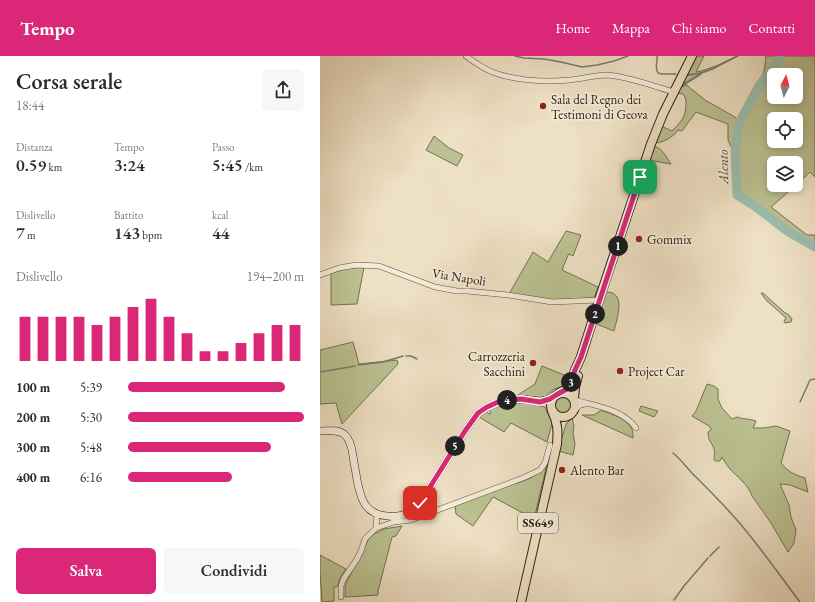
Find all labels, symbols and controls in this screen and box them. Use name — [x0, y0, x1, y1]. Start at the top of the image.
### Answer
text: Tempo — [20, 16, 75, 41]
text: Home — [555, 19, 590, 37]
text: Mappa — [612, 19, 650, 37]
text: Chi siamo — [672, 19, 727, 37]
text: Contatti — [749, 19, 795, 37]
text: Corsa serale — [16, 67, 122, 96]
north arrow — [767, 68, 803, 104]
map controls — [767, 68, 803, 192]
button: share — [262, 69, 304, 111]
place label: Sala del Regno dei Testimoni di Geova — [551, 91, 649, 123]
text: 18:44 — [16, 97, 44, 114]
marker: Sala del Regno dei Testimoni di Geova — [538, 101, 548, 111]
button: locate — [767, 112, 803, 148]
text: Distanza — [16, 140, 53, 154]
text: Tempo — [114, 140, 144, 154]
text: Passo — [212, 140, 234, 154]
water label: Alento — [714, 149, 732, 186]
text: 0.59 — [16, 154, 46, 176]
text: 3:24 — [114, 154, 145, 176]
text: 5:45 — [212, 154, 243, 176]
button: layers — [767, 156, 803, 192]
text: km — [46, 160, 62, 174]
text: /km — [243, 160, 263, 174]
pin — [623, 160, 657, 194]
icon: arrive — [629, 166, 651, 188]
text: Dislivello — [16, 208, 55, 222]
text: Battito — [114, 208, 143, 222]
text: kcal — [212, 208, 229, 222]
text: 7 — [16, 222, 25, 244]
text: 143 — [114, 222, 140, 244]
text: 44 — [212, 222, 229, 244]
text: m — [25, 228, 36, 242]
text: bpm — [140, 228, 162, 242]
place label: Gommix — [647, 231, 692, 248]
marker: Gommix — [634, 234, 644, 244]
pin: 1 — [608, 236, 628, 256]
text: 1 — [615, 239, 621, 253]
street label: Via Napoli — [431, 264, 487, 290]
text: Dislivello — [16, 268, 63, 285]
text: 194–200 m — [247, 268, 304, 285]
pin: 2 — [585, 304, 605, 324]
text: 2 — [592, 307, 598, 321]
place label: Carrozzeria Sacchini — [468, 348, 526, 380]
marker: Carrozzeria Sacchini — [528, 358, 538, 368]
place label: Project Car — [628, 363, 685, 380]
marker: Project Car — [615, 366, 625, 376]
pin: 3 — [561, 372, 581, 392]
text: 3 — [568, 375, 574, 389]
text: 100 m — [16, 379, 50, 396]
text: 5:39 — [80, 379, 102, 396]
pin: 4 — [497, 390, 517, 410]
text: 4 — [504, 393, 510, 407]
text: 200 m — [16, 409, 50, 426]
text: 5:30 — [80, 409, 102, 426]
pin: 5 — [445, 436, 465, 456]
text: 300 m — [16, 439, 50, 456]
text: 5:48 — [80, 439, 102, 456]
text: 5 — [452, 439, 458, 453]
place label: Alento Bar — [569, 462, 625, 479]
marker: Alento Bar — [557, 465, 567, 475]
text: 400 m — [16, 469, 50, 486]
text: 6:16 — [80, 469, 102, 486]
pin — [403, 486, 437, 520]
icon: check — [409, 492, 431, 514]
road number: SS649 — [518, 513, 558, 533]
button: Salva — [16, 548, 156, 594]
button: Condividi — [164, 548, 304, 594]

